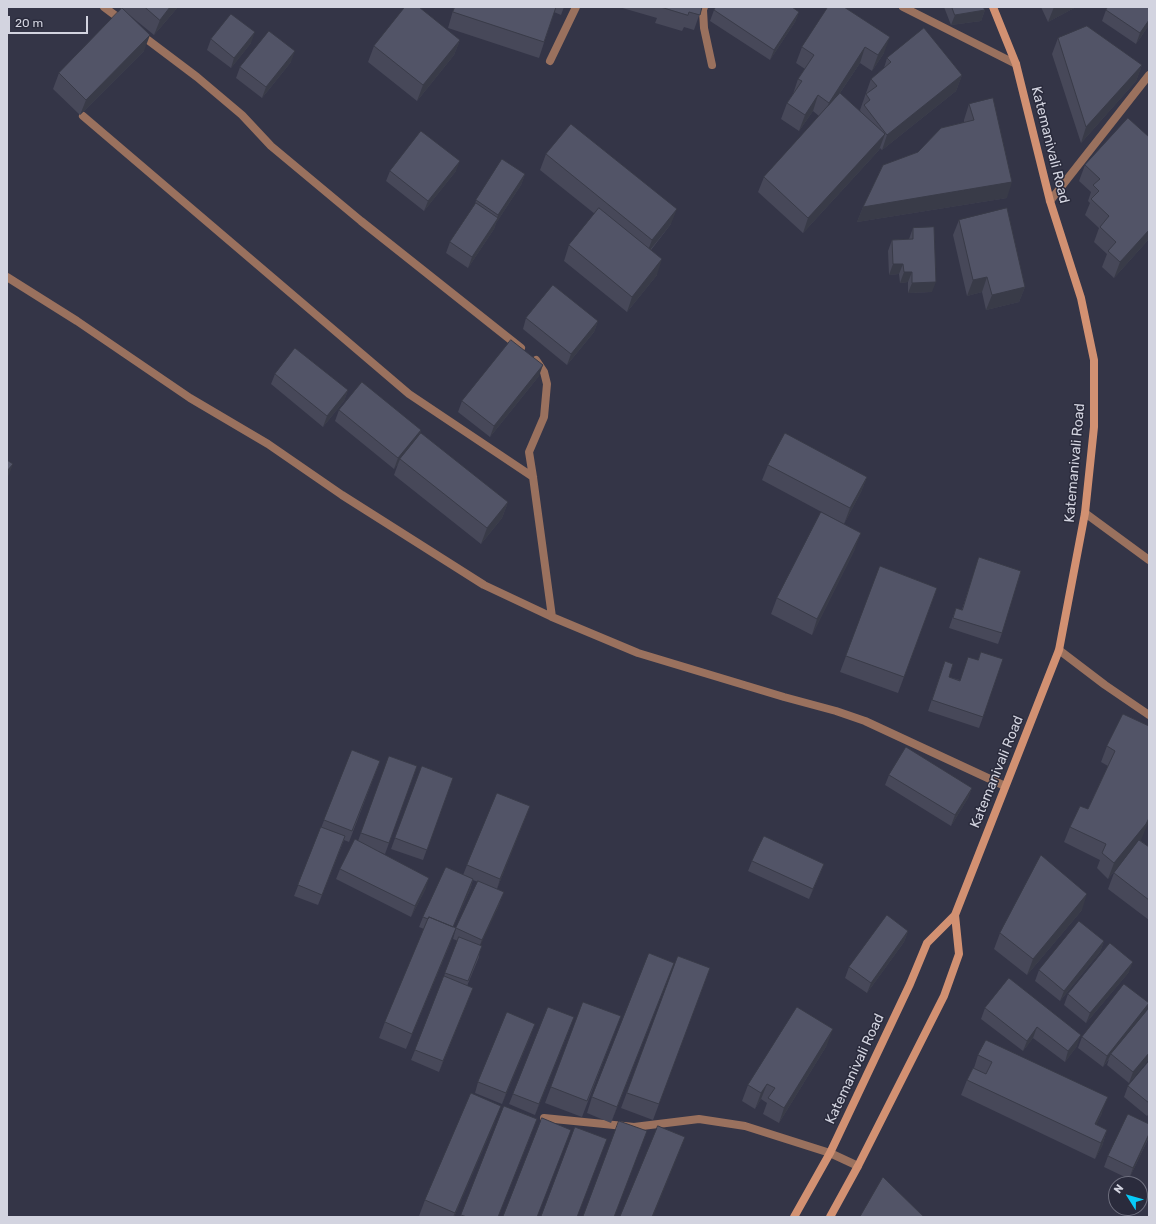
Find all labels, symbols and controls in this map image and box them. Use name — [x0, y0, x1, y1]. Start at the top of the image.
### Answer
scale bar — [10, 8, 90, 34]
text: 20 m — [15, 16, 43, 30]
street label: Katemanivali Road — [1027, 85, 1073, 205]
street label: Katemanivali Road — [1061, 403, 1089, 523]
street label: Katemanivali Road — [967, 713, 1027, 831]
street label: Katemanivali Road — [822, 1011, 888, 1127]
north arrow — [1108, 1176, 1148, 1216]
text: N — [1111, 1182, 1126, 1196]

